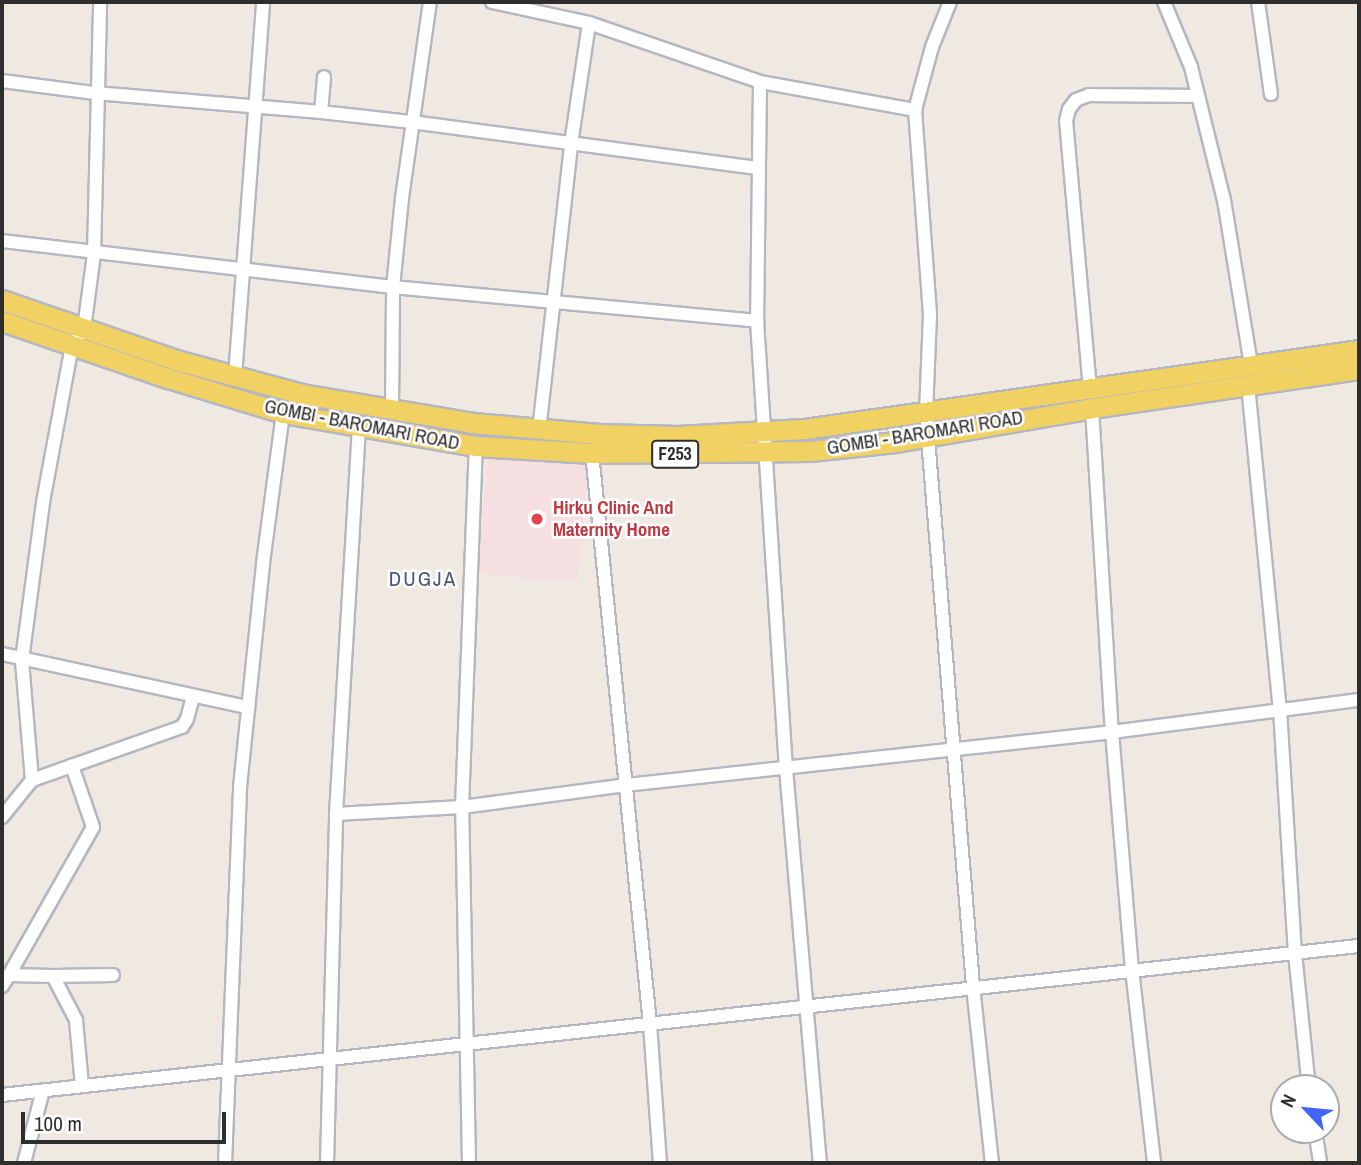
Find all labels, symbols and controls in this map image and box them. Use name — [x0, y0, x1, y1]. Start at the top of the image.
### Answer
street label: GOMBI - BAROMARI ROAD — [263, 395, 461, 455]
street label: GOMBI - BAROMARI ROAD — [825, 406, 1025, 460]
road number: F253 — [650, 440, 700, 468]
place label: Hirku Clinic And Maternity Home — [553, 497, 674, 541]
marker: Hirku Clinic And Maternity Home — [527, 509, 547, 529]
district label: DUGJA — [389, 566, 457, 592]
north arrow — [1270, 1074, 1340, 1144]
text: N — [1274, 1090, 1302, 1111]
scale bar — [24, 1098, 229, 1142]
text: 100 m — [34, 1109, 82, 1138]

